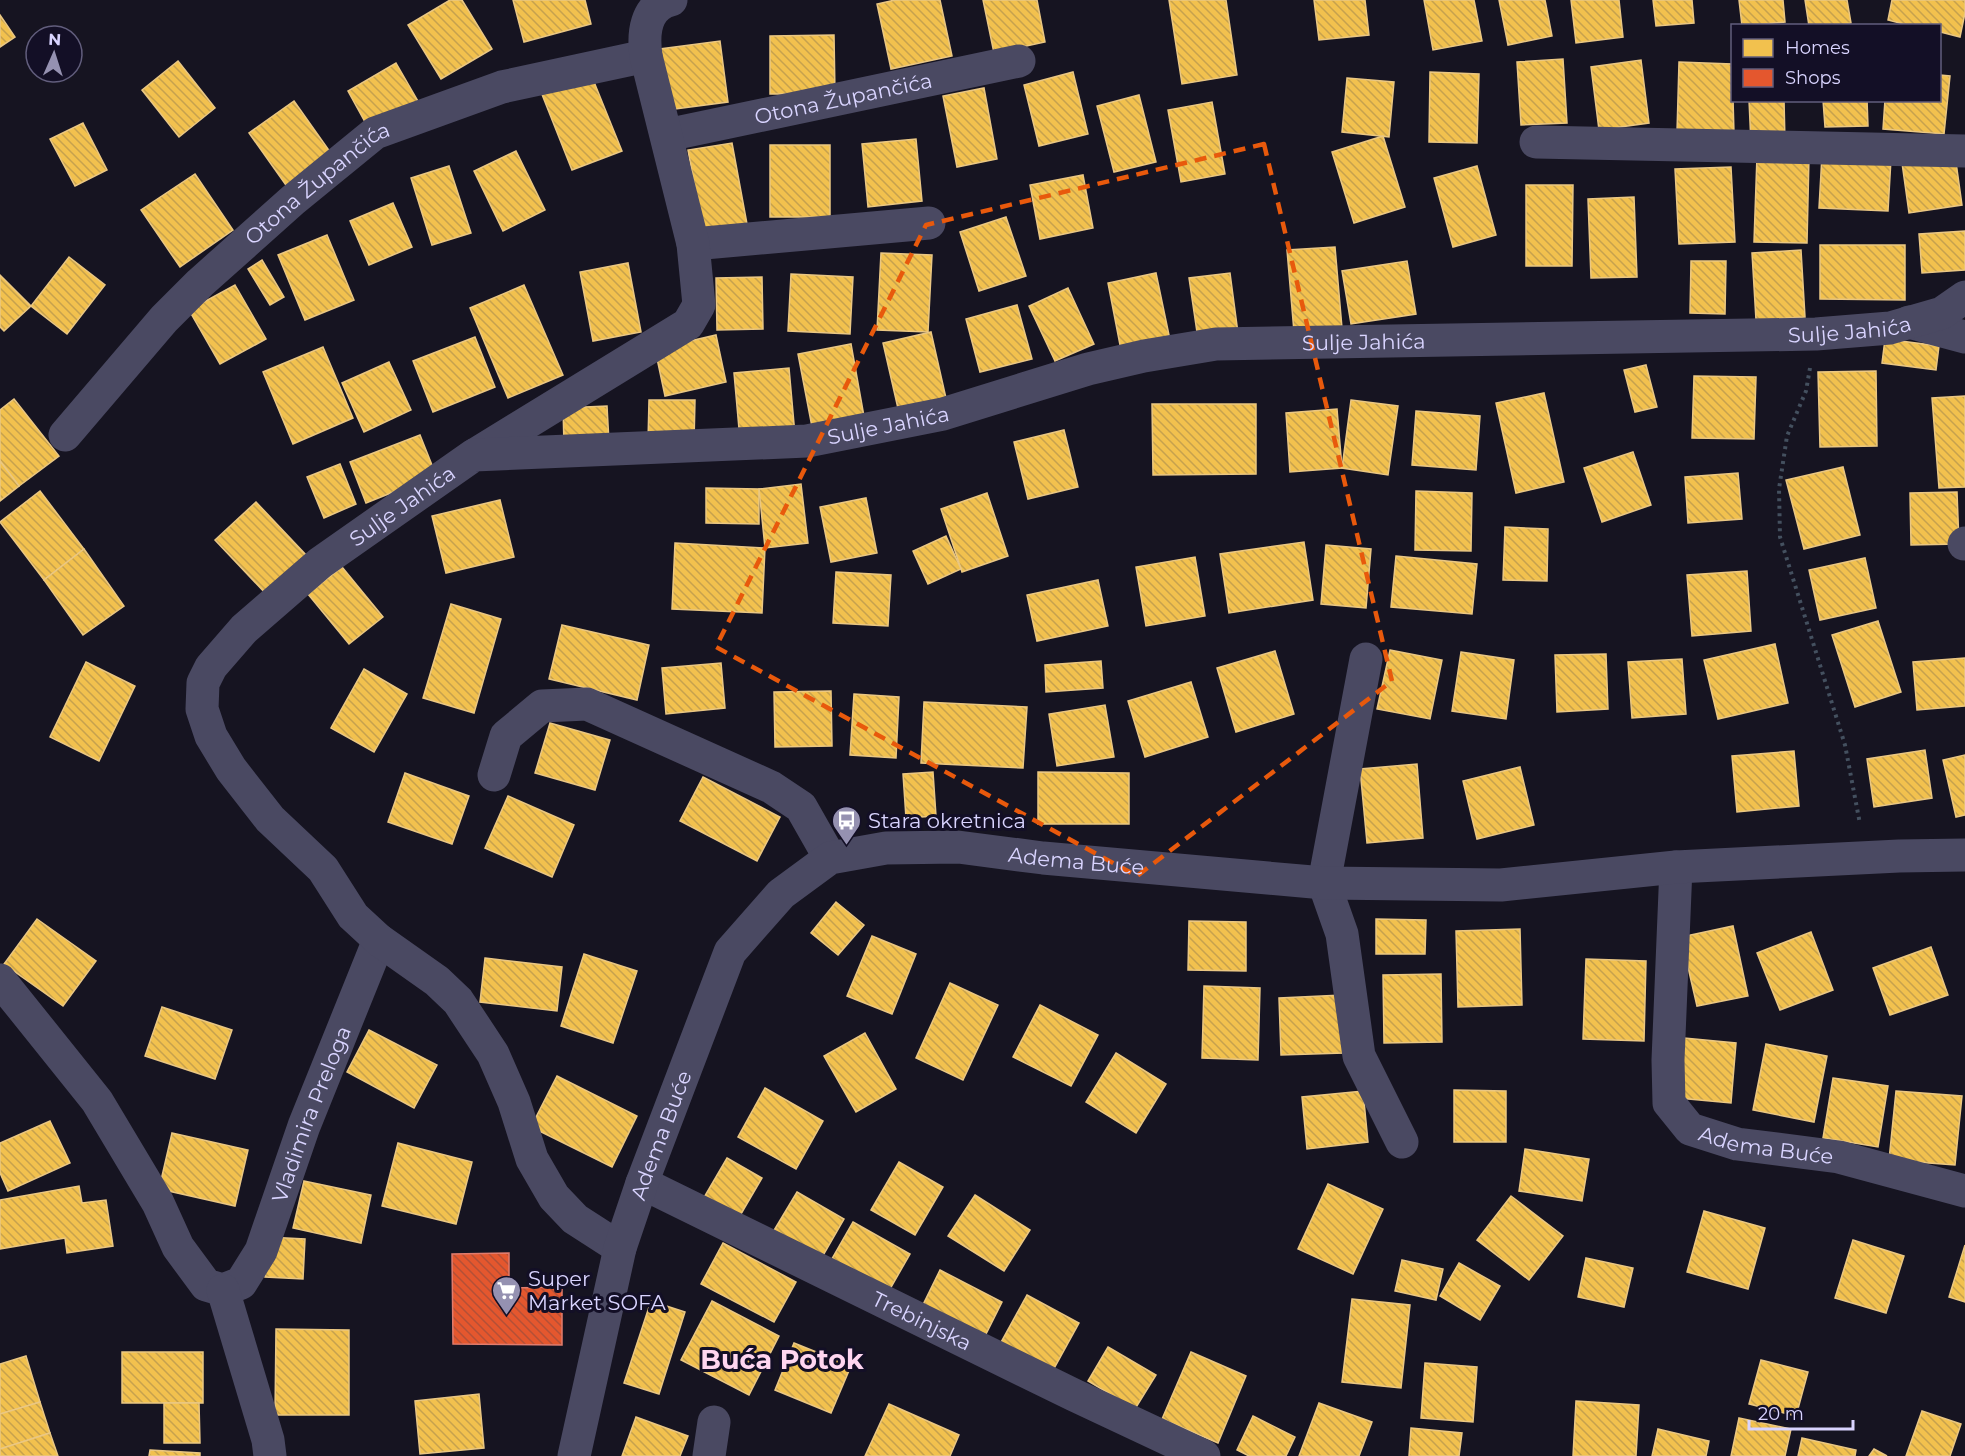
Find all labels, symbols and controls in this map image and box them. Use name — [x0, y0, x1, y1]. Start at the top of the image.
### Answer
north arrow — [24, 24, 84, 84]
legend — [1731, 24, 1941, 102]
text: N — [48, 30, 62, 49]
text: Homes — [1785, 37, 1850, 59]
street label: Otona Župančića — [752, 67, 934, 129]
text: Shops — [1785, 67, 1841, 89]
street label: Otona Župančića — [239, 116, 393, 250]
street label: Sulje Jahića — [1788, 310, 1914, 347]
street label: Sulje Jahića — [1302, 328, 1426, 355]
street label: Sulje Jahića — [825, 401, 951, 449]
street label: Sulje Jahića — [344, 460, 460, 551]
bus stop icon: Stara okretnica — [831, 804, 863, 846]
place label: Stara okretnica — [868, 808, 1026, 833]
street label: Adema Buće — [1007, 841, 1145, 879]
street label: Vladimira Preloga — [266, 1022, 356, 1206]
street label: Adema Buće — [625, 1067, 696, 1203]
street label: Adema Buće — [1696, 1120, 1835, 1169]
place label: Super Market SOFA — [528, 1266, 667, 1315]
supermarket icon: Super Market SOFA — [491, 1274, 523, 1316]
street label: Trebinjska — [868, 1286, 976, 1355]
district label: Buća Potok — [700, 1343, 864, 1376]
scale bar — [1749, 1393, 1852, 1431]
text: 20 m — [1758, 1403, 1804, 1425]

